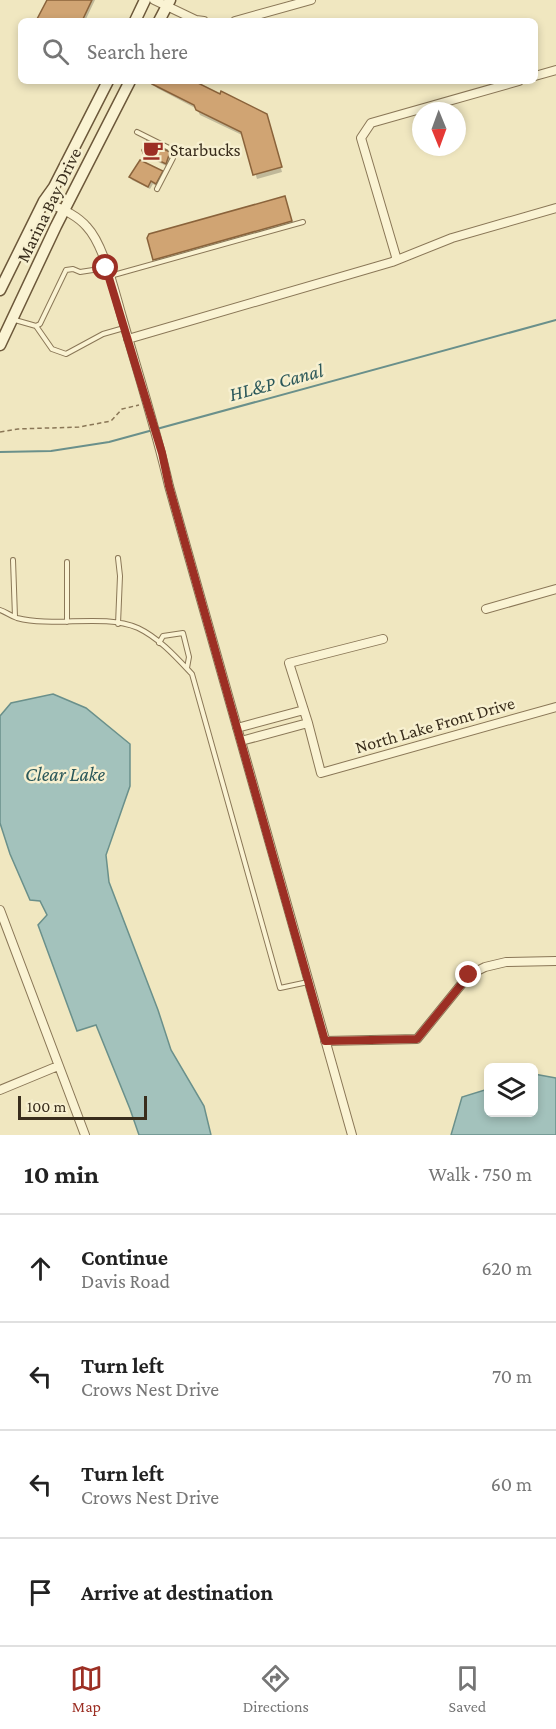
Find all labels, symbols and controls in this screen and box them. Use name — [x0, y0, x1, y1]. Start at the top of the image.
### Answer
search box — [18, 18, 538, 84]
icon: search — [39, 35, 72, 68]
text: Search here — [87, 39, 188, 64]
north arrow — [412, 102, 466, 156]
cafe icon: Starbucks — [141, 138, 165, 162]
place label: Starbucks — [170, 140, 241, 160]
street label: Marina Bay Drive — [13, 145, 85, 265]
route start — [92, 254, 118, 280]
water label: HL&P Canal — [227, 359, 327, 405]
street label: North Lake Front Drive — [353, 693, 517, 757]
water label: Clear Lake — [25, 763, 105, 785]
route end — [455, 961, 481, 987]
map controls — [484, 1063, 538, 1117]
button: layers — [484, 1063, 538, 1117]
scale bar — [18, 1093, 147, 1120]
text: 100 m — [27, 1098, 66, 1115]
text: 10 min — [24, 1160, 99, 1189]
text: Walk · 750 m — [429, 1163, 532, 1185]
text: Continue — [81, 1245, 168, 1270]
icon: ahead — [24, 1252, 57, 1285]
text: 620 m — [482, 1257, 532, 1279]
text: Davis Road — [81, 1270, 170, 1292]
text: Turn left — [81, 1353, 164, 1378]
icon: left — [24, 1360, 57, 1393]
text: 70 m — [492, 1365, 532, 1387]
text: Crows Nest Drive — [81, 1378, 219, 1400]
text: Turn left — [81, 1461, 164, 1486]
icon: left — [24, 1468, 57, 1501]
text: 60 m — [491, 1473, 532, 1495]
text: Crows Nest Drive — [81, 1486, 219, 1508]
icon: arrive — [24, 1576, 57, 1609]
text: Arrive at destination — [81, 1580, 273, 1605]
tab: Map — [70, 1662, 103, 1715]
tab: Directions — [243, 1662, 309, 1715]
tab: Saved — [449, 1662, 486, 1715]

